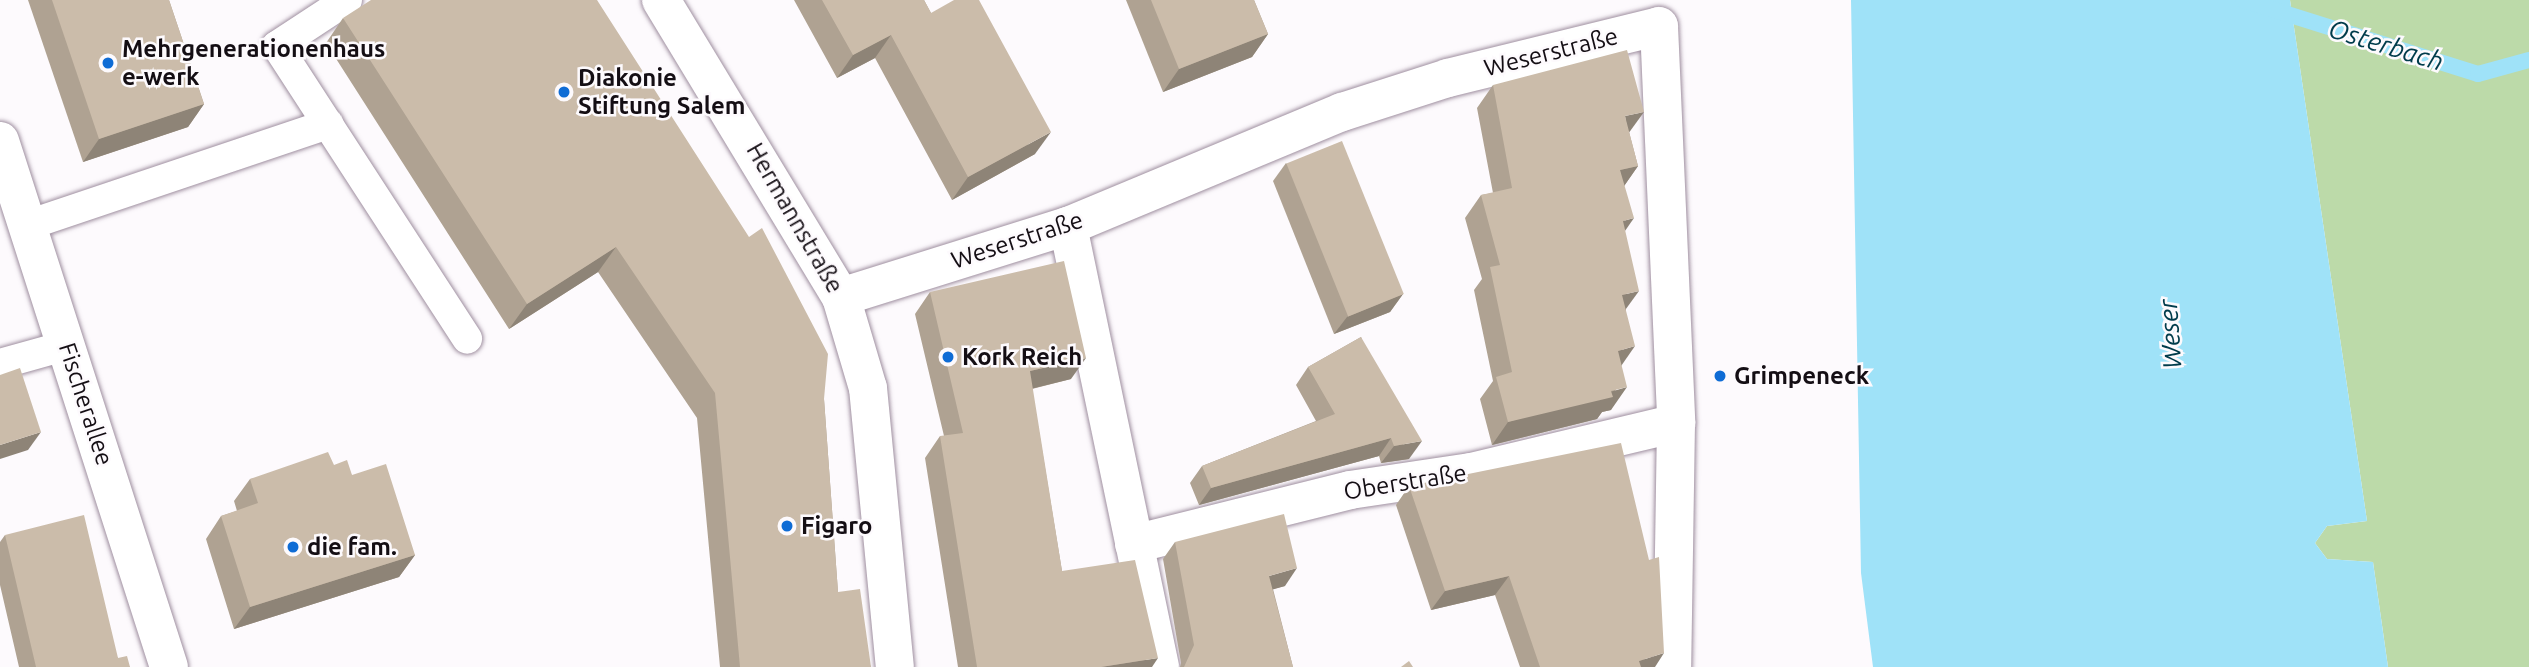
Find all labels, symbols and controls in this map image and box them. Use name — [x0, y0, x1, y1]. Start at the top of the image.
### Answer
water label: Osterbach — [2325, 13, 2447, 77]
street label: Weserstraße — [1481, 21, 1621, 83]
place label: Mehrgenerationenhaus e-werk — [122, 35, 385, 91]
marker: Mehrgenerationenhaus e-werk — [100, 55, 116, 71]
place label: Diakonie Stiftung Salem — [578, 64, 745, 120]
marker: Diakonie Stiftung Salem — [556, 84, 572, 100]
street label: Hermannstraße — [740, 138, 850, 298]
street label: Weserstraße — [947, 205, 1087, 275]
water label: Weser — [2152, 298, 2188, 370]
street label: Fischerallee — [53, 339, 119, 469]
place label: Kork Reich — [962, 343, 1082, 371]
marker: Kork Reich — [940, 349, 956, 365]
place label: Grimpeneck — [1734, 362, 1869, 390]
marker: Grimpeneck — [1712, 368, 1728, 384]
street label: Oberstraße — [1342, 458, 1468, 506]
place label: Figaro — [801, 512, 872, 540]
marker: Figaro — [779, 518, 795, 534]
place label: die fam. — [307, 533, 397, 561]
marker: die fam. — [285, 539, 301, 555]

